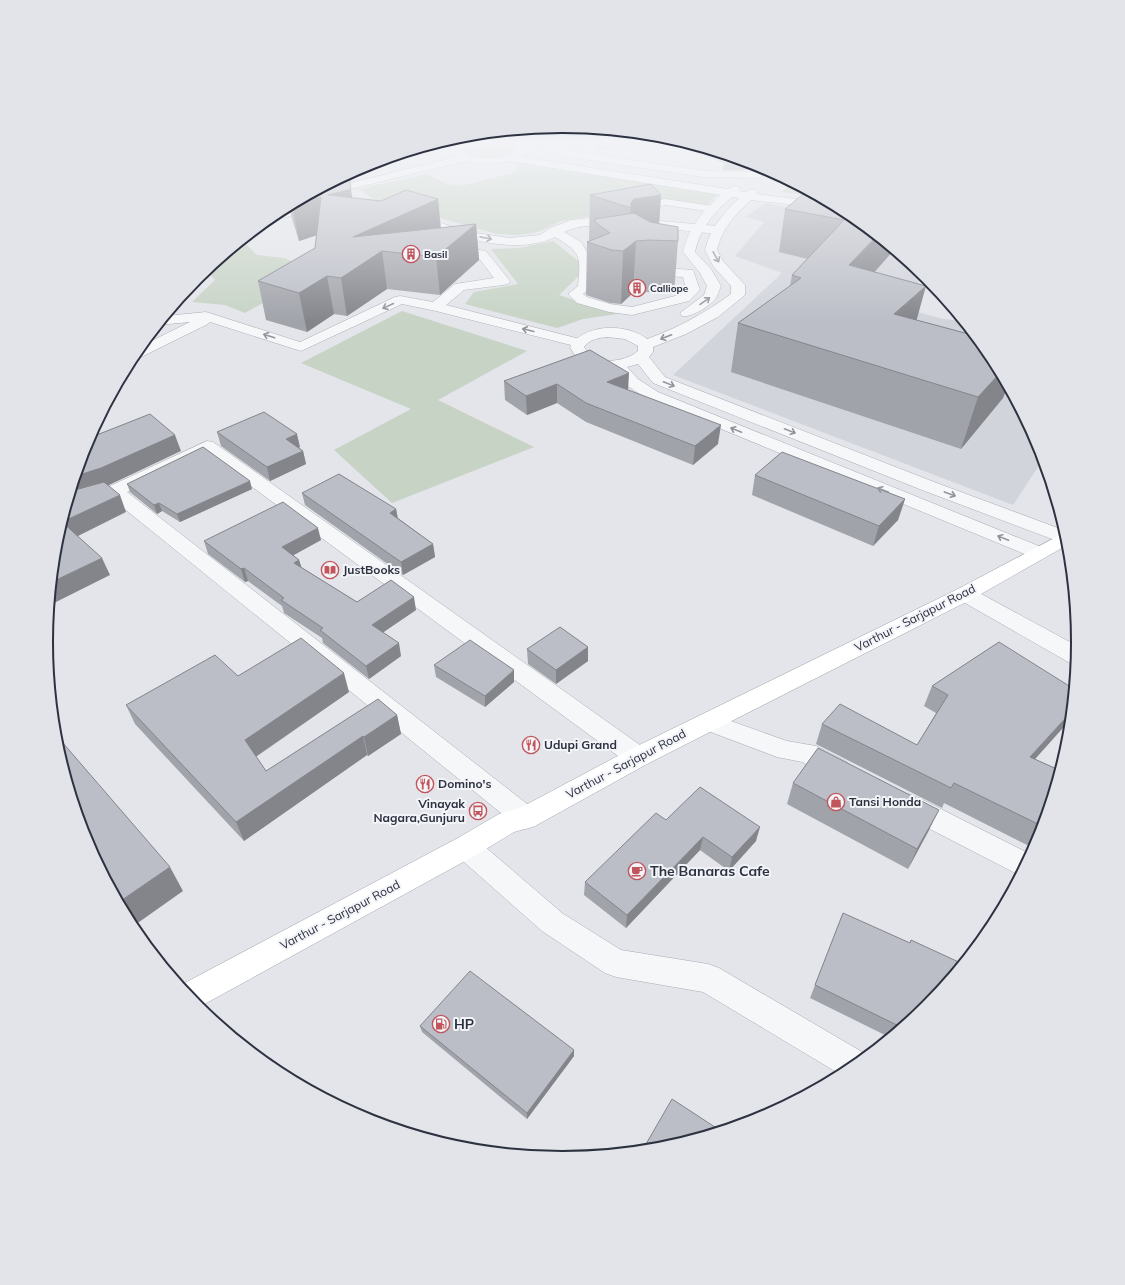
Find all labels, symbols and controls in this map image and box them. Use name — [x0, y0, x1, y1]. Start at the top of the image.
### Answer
one-way arrow — [479, 234, 492, 242]
building icon: Basil — [401, 244, 421, 264]
place label: Basil — [424, 248, 447, 261]
one-way arrow — [712, 251, 720, 263]
building icon: Calliope — [627, 278, 647, 298]
place label: Calliope — [650, 282, 689, 295]
one-way arrow — [699, 297, 710, 305]
one-way arrow — [383, 303, 395, 310]
one-way arrow — [521, 326, 534, 333]
one-way arrow — [264, 332, 276, 340]
one-way arrow — [660, 334, 672, 342]
one-way arrow — [662, 380, 674, 388]
one-way arrow — [731, 425, 743, 433]
one-way arrow — [783, 428, 795, 436]
one-way arrow — [877, 485, 889, 493]
one-way arrow — [943, 491, 955, 499]
one-way arrow — [998, 534, 1010, 542]
library icon: JustBooks — [320, 560, 340, 580]
place label: JustBooks — [343, 562, 400, 577]
street label: Varthur - Sarjapur Road — [852, 581, 978, 655]
street label: Varthur - Sarjapur Road — [563, 726, 688, 802]
restaurant icon: Udupi Grand — [521, 735, 541, 755]
place label: Udupi Grand — [544, 737, 617, 752]
restaurant icon: Domino's — [415, 774, 435, 794]
place label: Domino's — [438, 776, 491, 791]
shop icon: Tansi Honda — [826, 792, 846, 812]
place label: Tansi Honda — [849, 794, 921, 809]
place label: Vinayak Nagara,Gunjuru — [374, 796, 465, 825]
bus stop icon: Vinayak Nagara,Gunjuru — [468, 801, 488, 821]
cafe icon: The Banaras Cafe — [627, 861, 647, 881]
place label: The Banaras Cafe — [650, 862, 770, 880]
street label: Varthur - Sarjapur Road — [277, 877, 402, 953]
fuel station icon: HP — [431, 1014, 451, 1034]
place label: HP — [454, 1015, 474, 1033]

